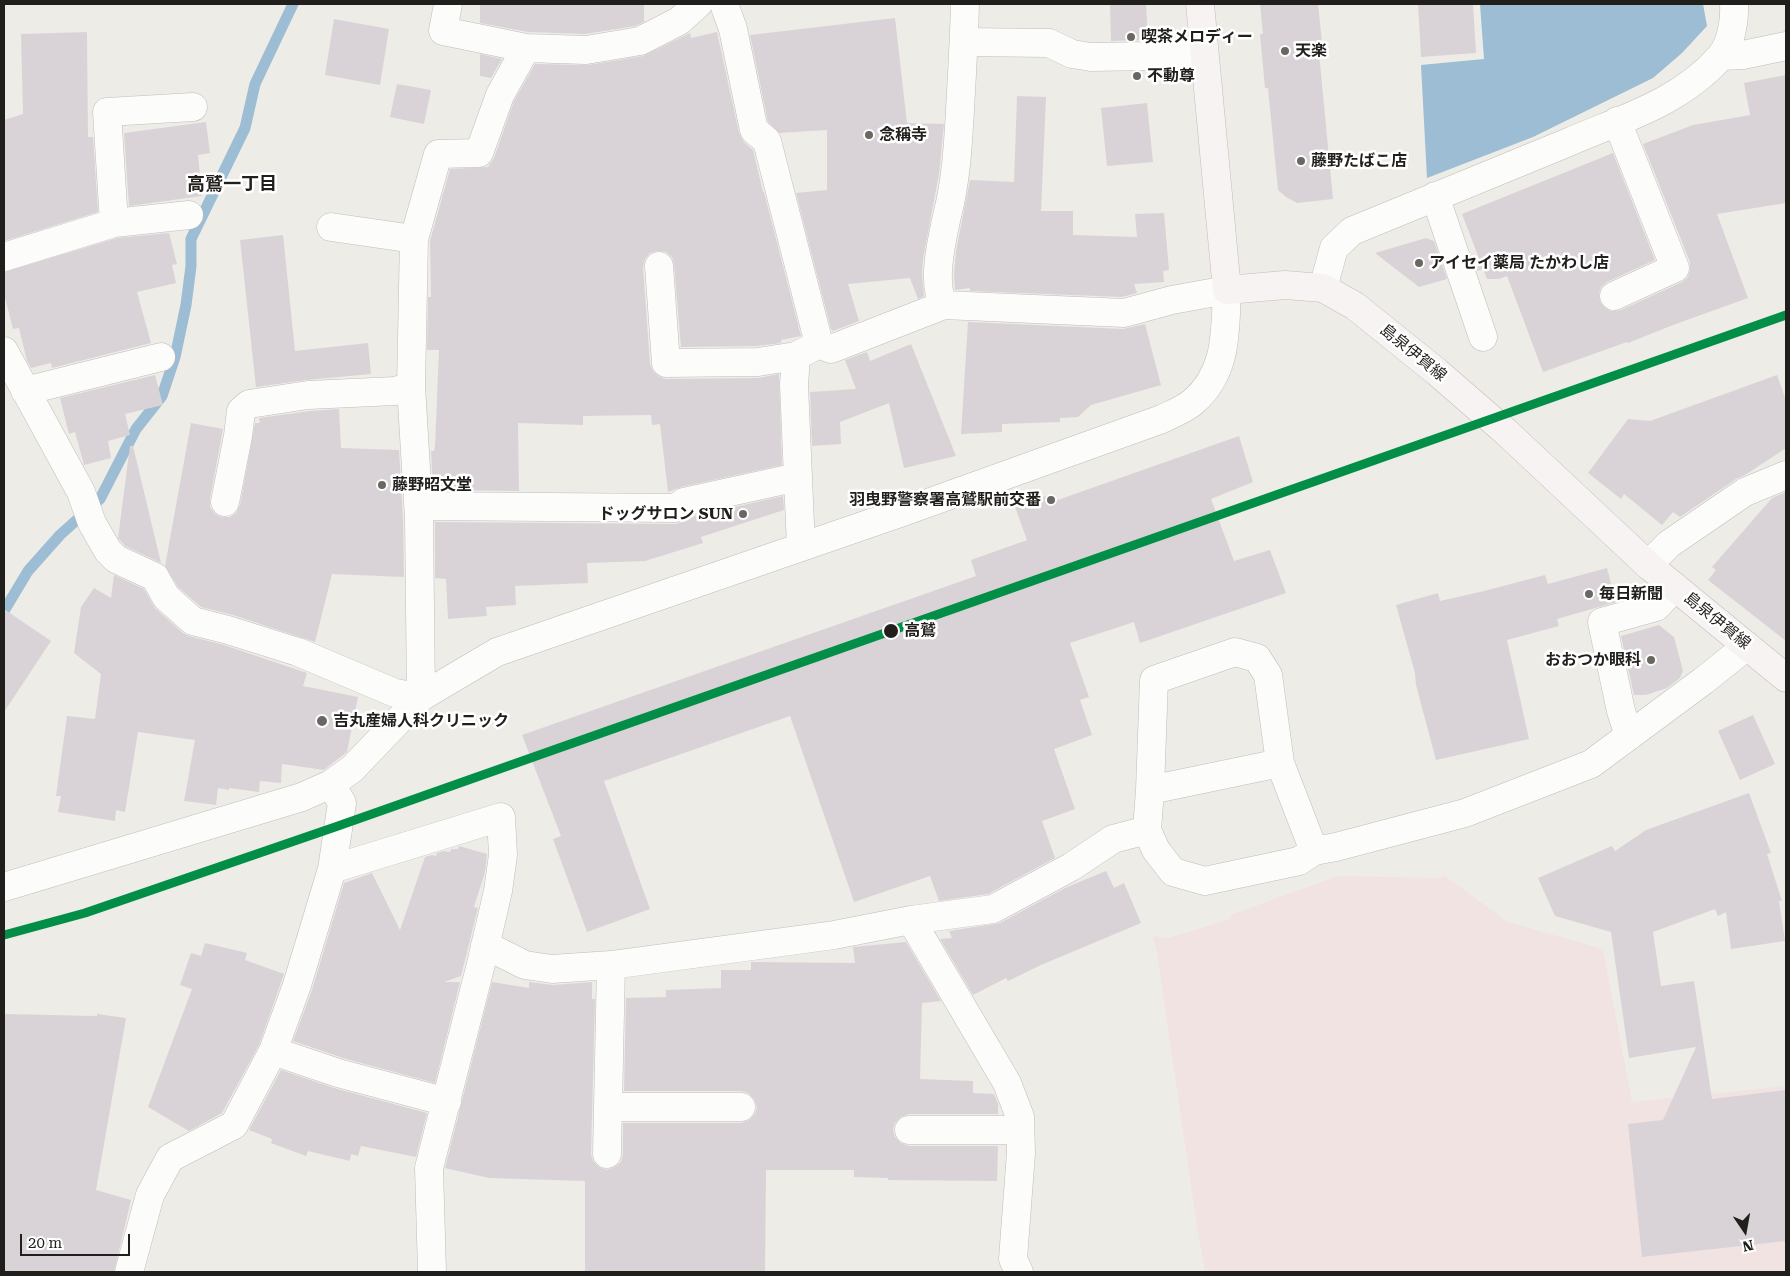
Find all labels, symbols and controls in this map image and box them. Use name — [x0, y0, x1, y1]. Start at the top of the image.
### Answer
place label: 喫茶メロディー — [1141, 27, 1253, 47]
marker: 喫茶メロディー — [1125, 31, 1137, 43]
place label: 天楽 — [1295, 41, 1327, 61]
marker: 天楽 — [1279, 45, 1291, 57]
place label: 不動尊 — [1147, 66, 1195, 86]
marker: 不動尊 — [1131, 70, 1143, 82]
place label: 念稱寺 — [879, 125, 927, 145]
marker: 念稱寺 — [863, 129, 875, 141]
place label: 藤野たばこ店 — [1311, 151, 1407, 171]
marker: 藤野たばこ店 — [1295, 155, 1307, 167]
district label: 高鷲一丁目 — [187, 174, 277, 196]
place label: アイセイ薬局 たかわし店 — [1429, 253, 1609, 273]
marker: アイセイ薬局 たかわし店 — [1413, 257, 1425, 269]
street label: 島泉伊賀線 — [1376, 320, 1450, 386]
place label: 藤野昭文堂 — [392, 475, 472, 495]
marker: 藤野昭文堂 — [376, 479, 388, 491]
place label: 羽曳野警察署高鷲駅前交番 — [849, 490, 1041, 510]
marker: 羽曳野警察署高鷲駅前交番 — [1045, 494, 1057, 506]
place label: ドッグサロン SUN — [598, 504, 733, 524]
marker: ドッグサロン SUN — [737, 508, 749, 520]
place label: 毎日新聞 — [1599, 584, 1663, 604]
marker: 毎日新聞 — [1583, 588, 1595, 600]
street label: 島泉伊賀線 — [1680, 588, 1754, 654]
place label: 高鷲 — [904, 621, 936, 641]
marker: 高鷲 — [882, 622, 900, 640]
place label: おおつか眼科 — [1545, 650, 1641, 670]
marker: おおつか眼科 — [1645, 654, 1657, 666]
place label: 吉丸産婦人科クリニック — [333, 711, 509, 731]
marker: 吉丸産婦人科クリニック — [315, 714, 329, 728]
north arrow — [1720, 1206, 1770, 1256]
scale bar — [22, 1224, 132, 1256]
text: 20 m — [28, 1234, 62, 1252]
text: N — [1741, 1237, 1755, 1255]

